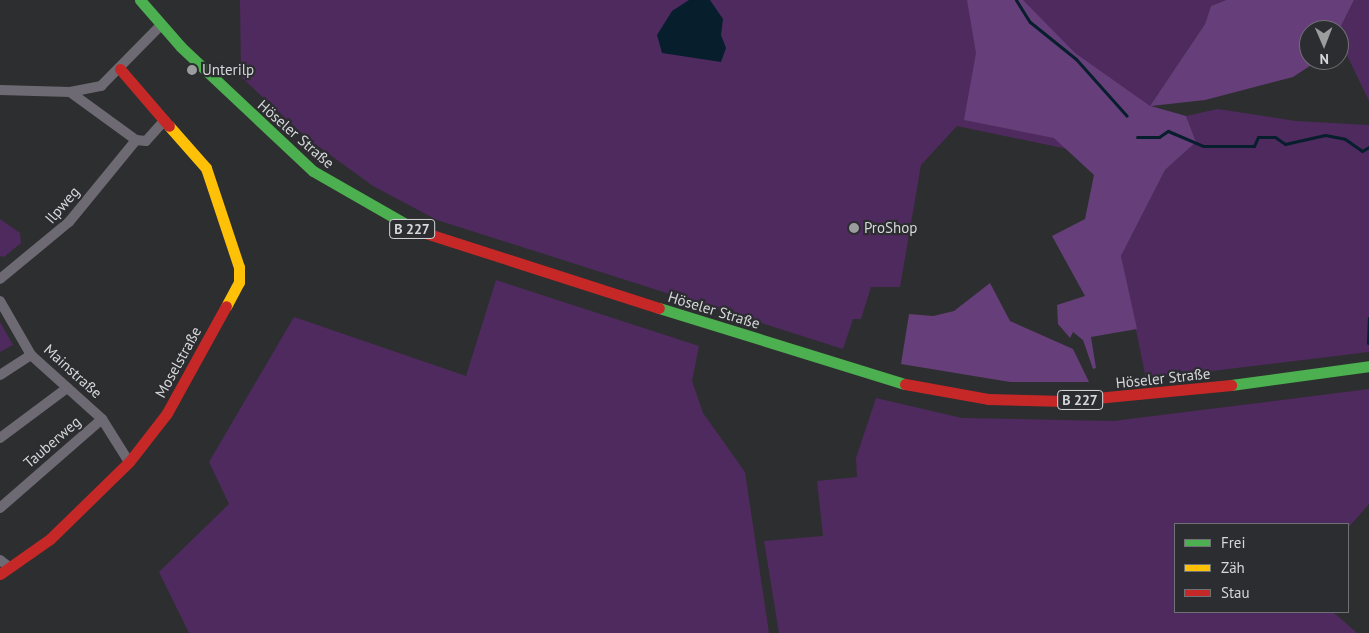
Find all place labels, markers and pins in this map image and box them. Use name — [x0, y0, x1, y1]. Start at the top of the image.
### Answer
place label: Unterilp — [202, 61, 254, 79]
marker: Unterilp — [186, 64, 198, 76]
place label: ProShop — [864, 219, 917, 237]
marker: ProShop — [848, 222, 860, 234]

